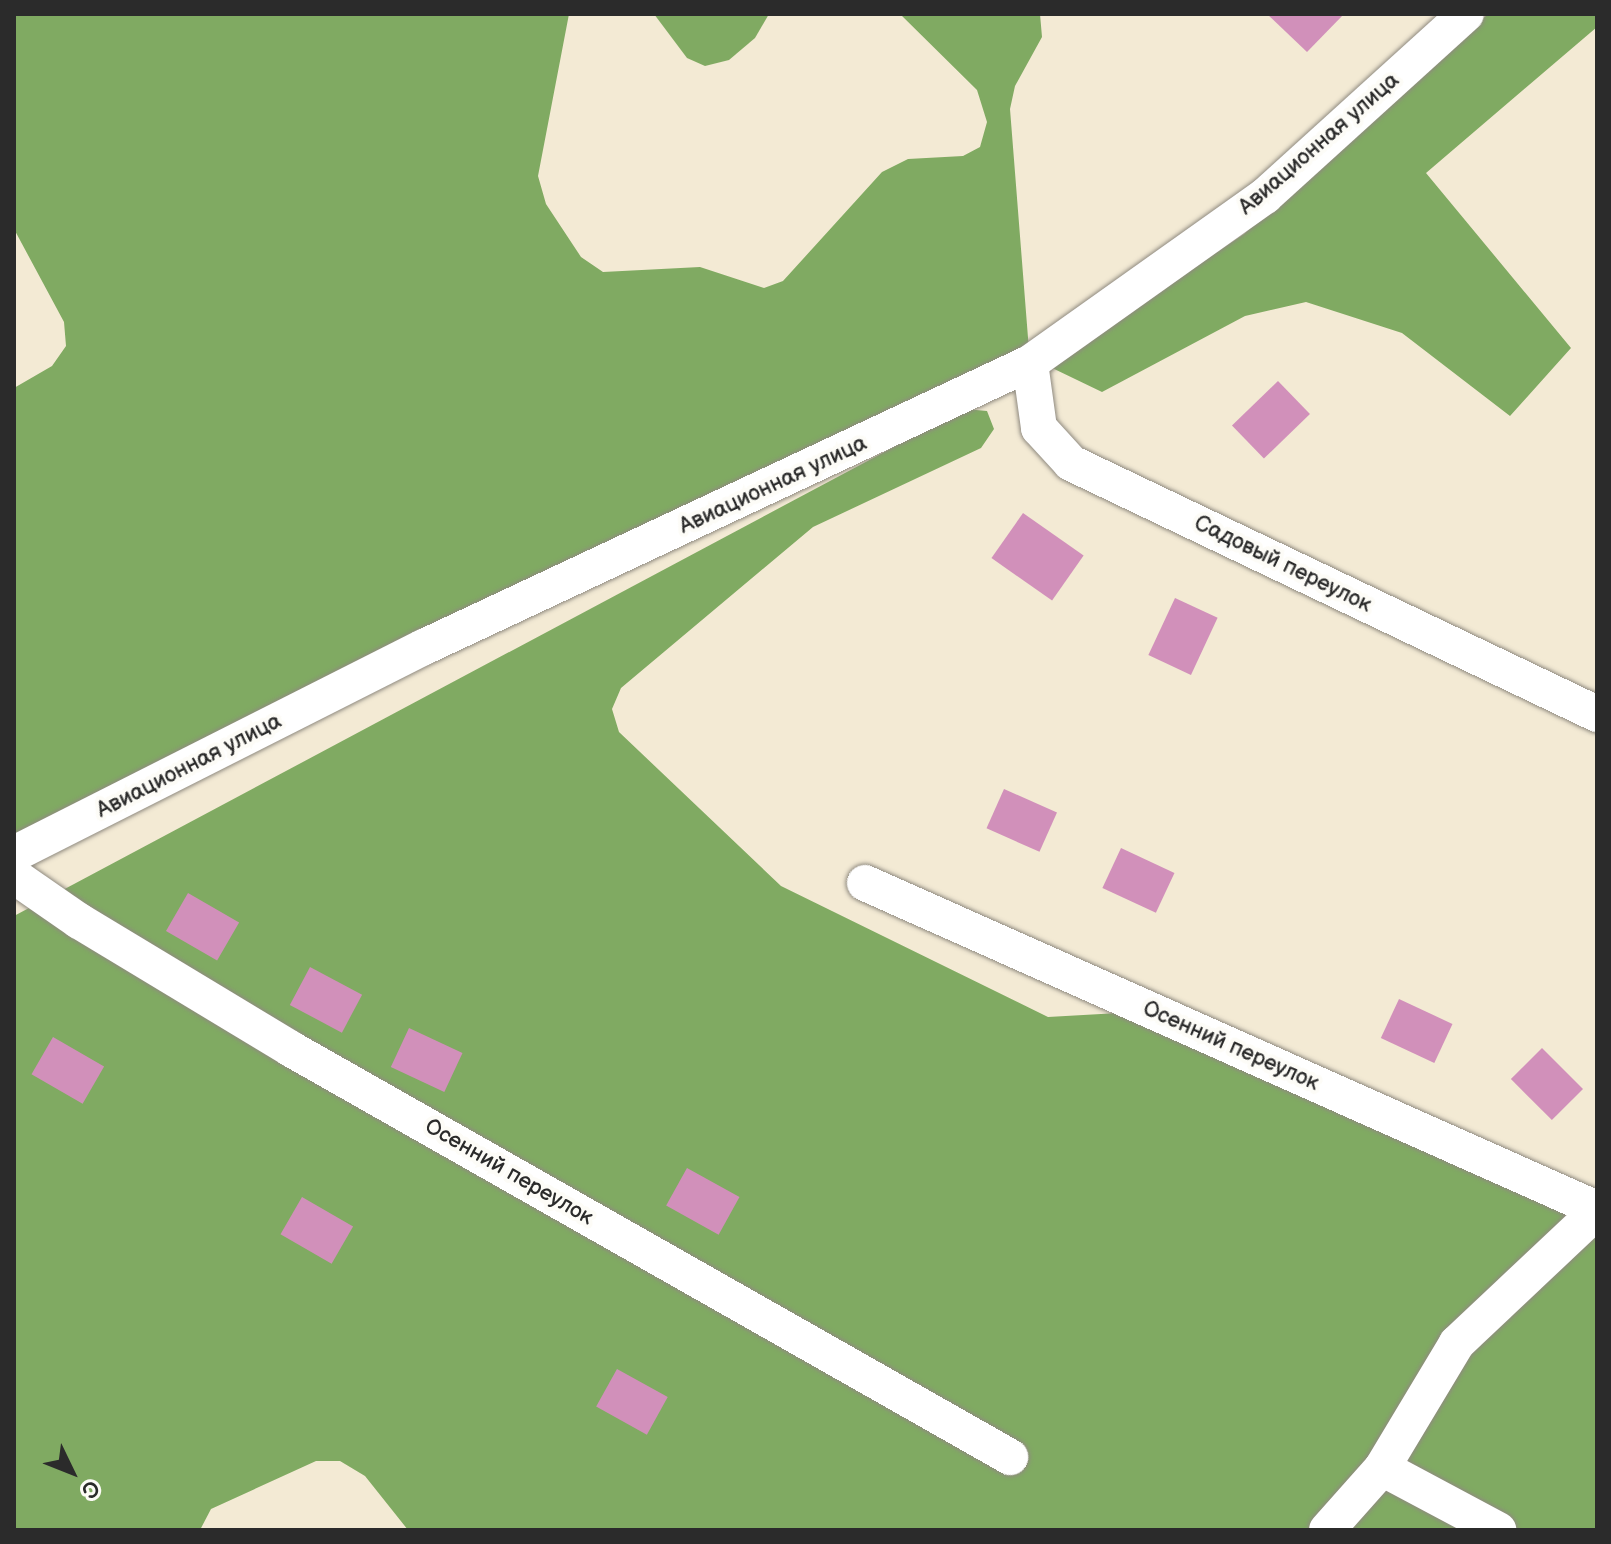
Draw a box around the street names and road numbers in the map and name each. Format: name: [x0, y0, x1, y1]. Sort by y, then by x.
street label: Авиационная улица: [1233, 67, 1405, 221]
street label: Авиационная улица: [675, 430, 871, 540]
street label: Садовый переулок: [1190, 510, 1376, 618]
street label: Авиационная улица: [92, 708, 286, 824]
street label: Осенний переулок: [1139, 995, 1323, 1097]
street label: Осенний переулок: [420, 1113, 598, 1231]

